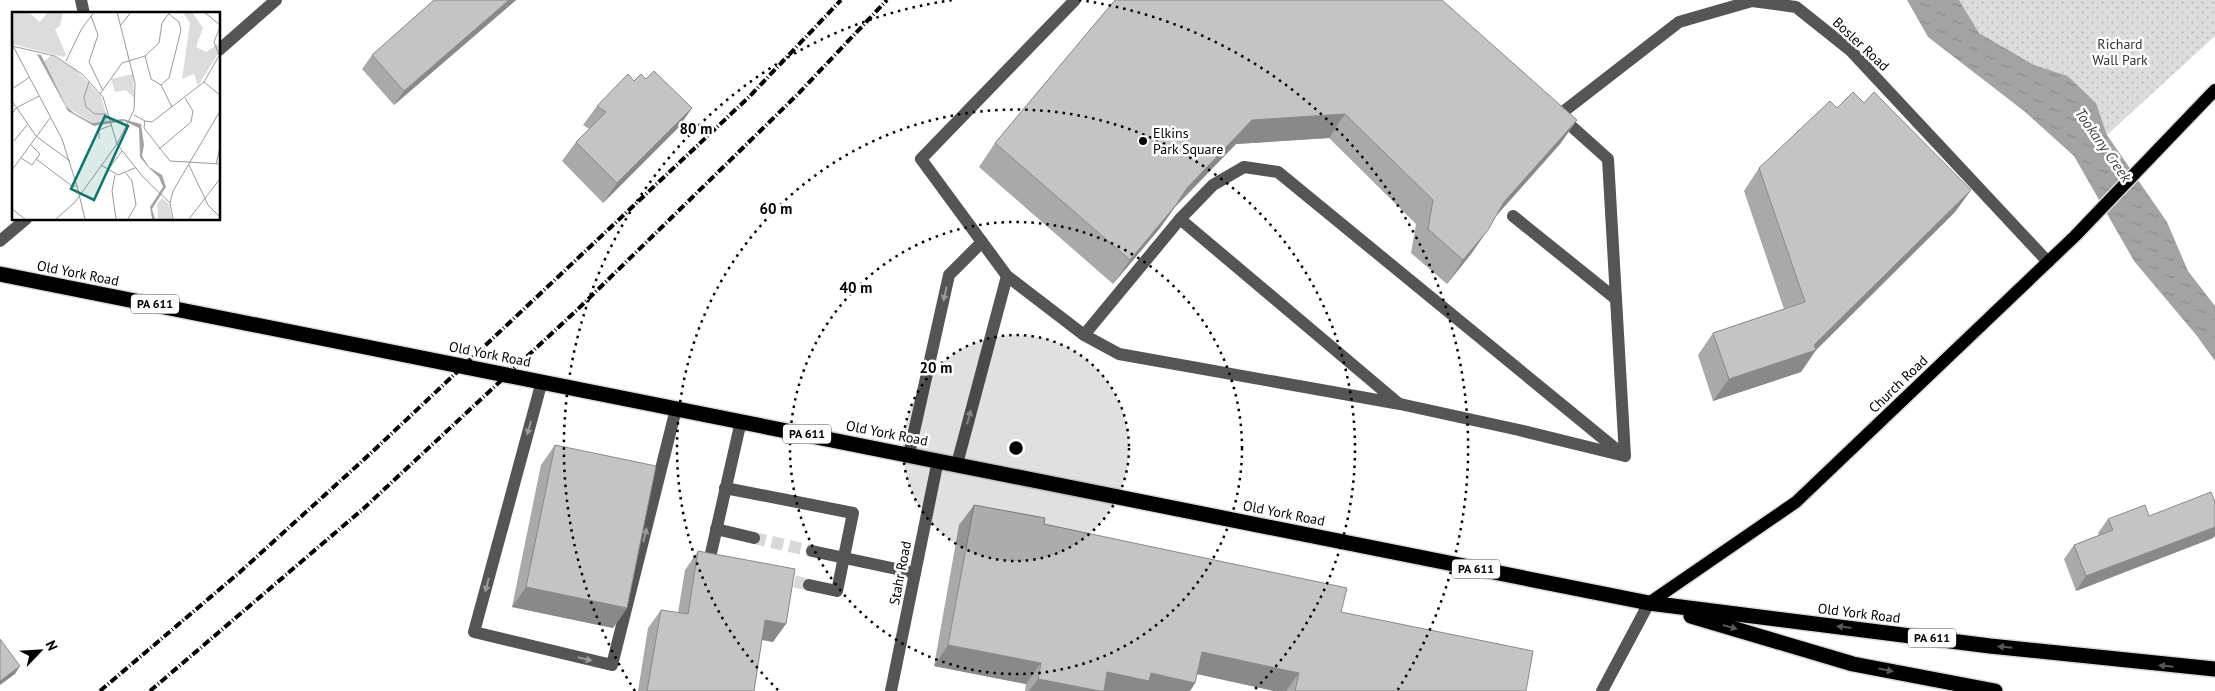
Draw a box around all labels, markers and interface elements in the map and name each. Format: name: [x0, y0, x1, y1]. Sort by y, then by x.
inset map: [12, 12, 220, 220]
street label: Bosler Road: [1829, 13, 1893, 75]
park label: Richard Wall Park: [2092, 35, 2148, 69]
water label: Tookany Creek: [2071, 104, 2137, 186]
text: 80 m: [680, 119, 712, 138]
place label: Elkins Park Square: [1153, 124, 1223, 158]
marker: Elkins Park Square: [1137, 135, 1149, 147]
text: 60 m: [760, 199, 792, 218]
street label: Old York Road: [36, 256, 120, 290]
text: 40 m: [840, 278, 872, 297]
one-way arrow: [941, 287, 949, 302]
road number: PA 611: [131, 294, 179, 314]
street label: Old York Road: [448, 337, 532, 371]
street label: Church Road: [1865, 351, 1931, 417]
text: 20 m: [920, 358, 952, 377]
one-way arrow: [966, 409, 974, 424]
street label: Old York Road: [845, 416, 929, 450]
one-way arrow: [524, 420, 532, 435]
road number: PA 611: [783, 424, 831, 444]
centre of rings: [1007, 439, 1025, 457]
street label: Old York Road: [1242, 496, 1326, 530]
one-way arrow: [642, 527, 650, 542]
street label: Stahr Road: [885, 539, 915, 607]
road number: PA 611: [1452, 560, 1500, 578]
one-way arrow: [483, 577, 491, 592]
street label: Old York Road: [1817, 599, 1901, 627]
one-way arrow: [1722, 623, 1737, 631]
one-way arrow: [1835, 623, 1851, 631]
north arrow: [15, 626, 65, 676]
road number: PA 611: [1908, 628, 1956, 648]
text: N: [42, 638, 62, 653]
one-way arrow: [1997, 643, 2013, 651]
one-way arrow: [577, 655, 592, 663]
one-way arrow: [2158, 661, 2174, 669]
one-way arrow: [1879, 666, 1894, 674]

